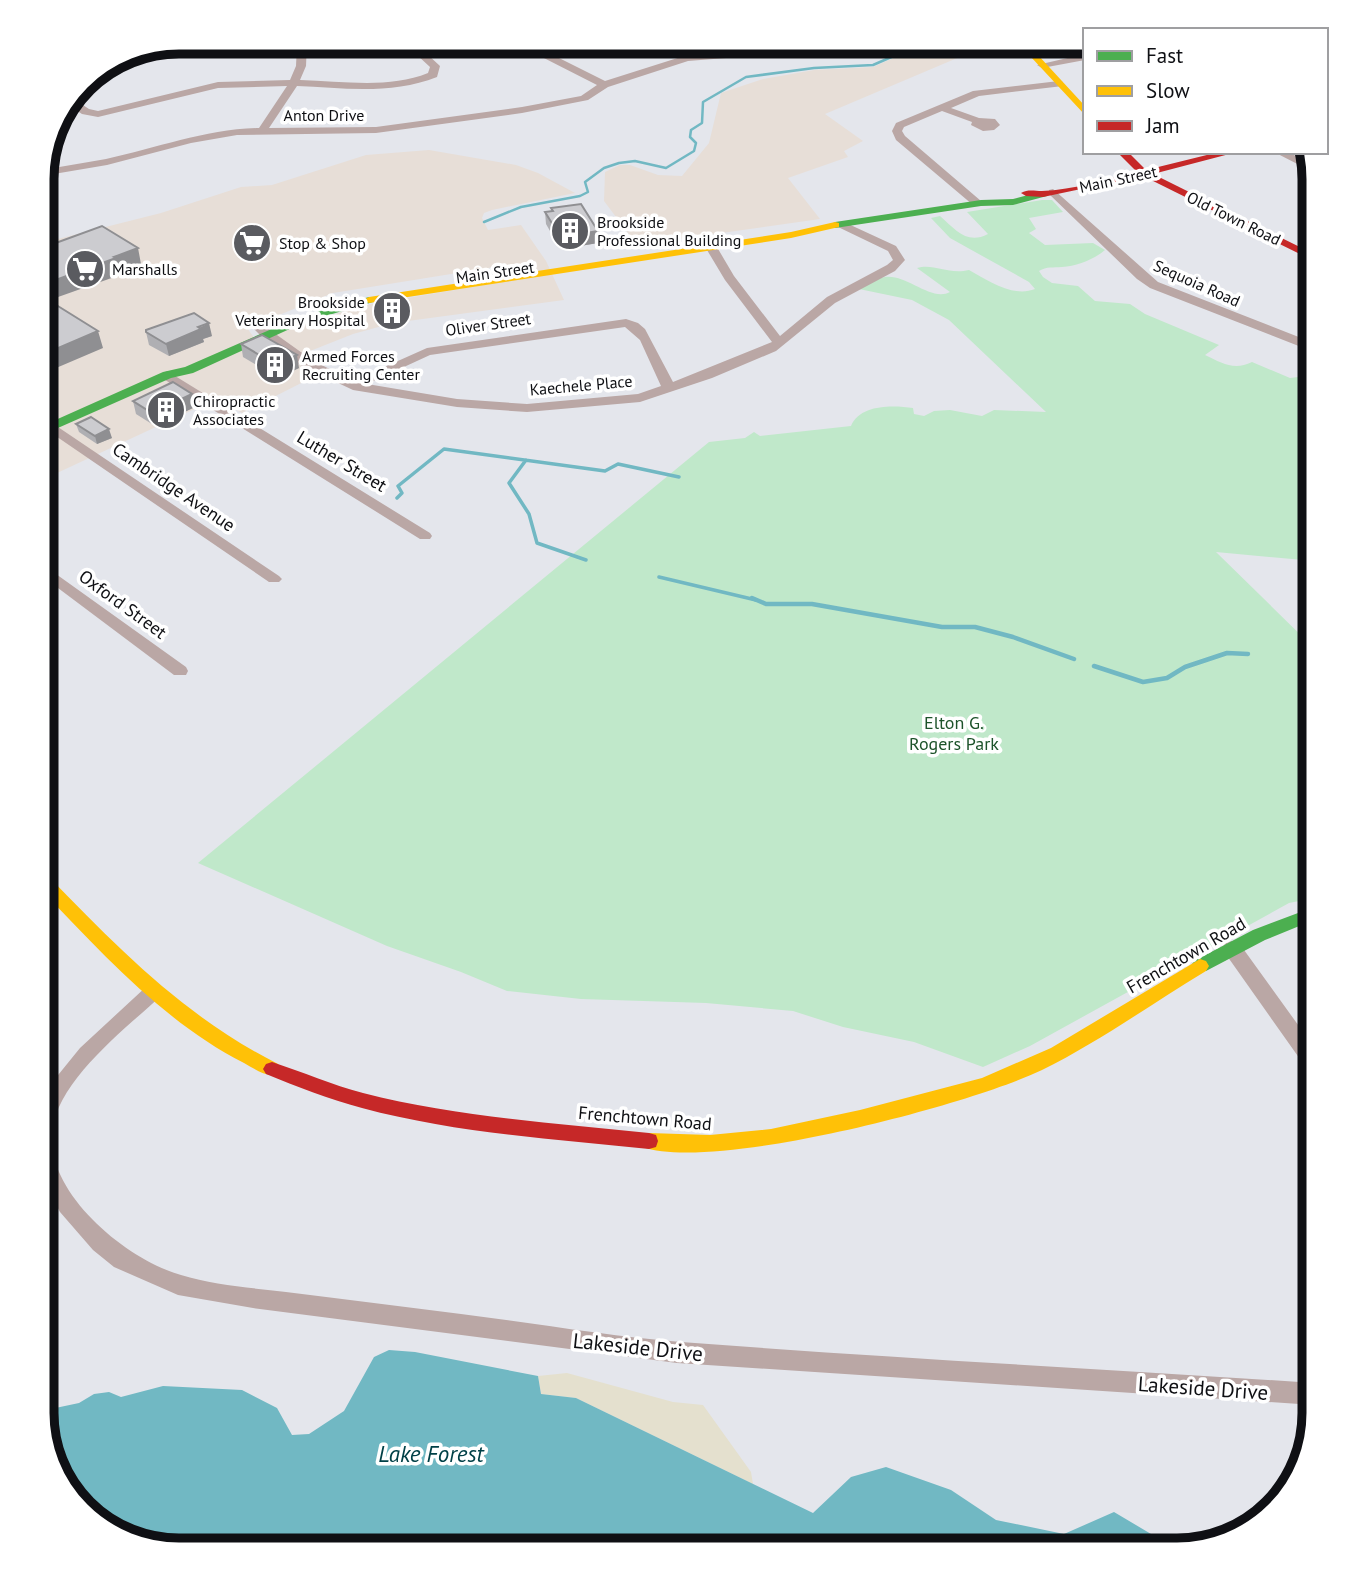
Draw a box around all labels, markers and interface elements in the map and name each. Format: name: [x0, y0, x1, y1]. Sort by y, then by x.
legend: [1083, 28, 1328, 154]
text: Fast: [1146, 42, 1183, 69]
text: Slow: [1146, 77, 1190, 104]
street label: Anton Drive: [284, 105, 364, 125]
text: Jam: [1145, 112, 1180, 139]
street label: Main Street: [1077, 161, 1159, 197]
street label: Old Town Road: [1184, 187, 1284, 249]
building icon: Brookside Professional Building: [549, 210, 591, 252]
place label: Brookside Professional Building: [597, 212, 741, 250]
supermarket icon: Stop & Shop: [231, 222, 273, 264]
place label: Stop & Shop: [279, 233, 366, 253]
supermarket icon: Marshalls: [64, 248, 106, 290]
street label: Sequoia Road: [1151, 255, 1243, 311]
street label: Main Street: [455, 257, 536, 287]
place label: Marshalls: [112, 259, 178, 279]
building icon: Brookside Veterinary Hospital: [371, 290, 413, 332]
place label: Brookside Veterinary Hospital: [234, 292, 365, 330]
street label: Oliver Street: [444, 308, 533, 340]
building icon: Armed Forces Recruiting Center: [254, 344, 296, 386]
place label: Armed Forces Recruiting Center: [302, 346, 420, 384]
street label: Kaechele Place: [529, 371, 633, 399]
building icon: Chiropractic Associates: [145, 389, 187, 431]
place label: Chiropractic Associates: [193, 391, 275, 429]
street label: Luther Street: [293, 425, 391, 497]
street label: Cambridge Avenue: [108, 437, 240, 537]
street label: Oxford Street: [75, 564, 171, 644]
park label: Elton G. Rogers Park: [909, 711, 999, 755]
street label: Frenchtown Road: [1122, 912, 1250, 998]
street label: Frenchtown Road: [577, 1101, 713, 1135]
street label: Lakeside Drive: [572, 1327, 704, 1367]
street label: Lakeside Drive: [1137, 1370, 1269, 1406]
water label: Lake Forest: [378, 1439, 486, 1468]

